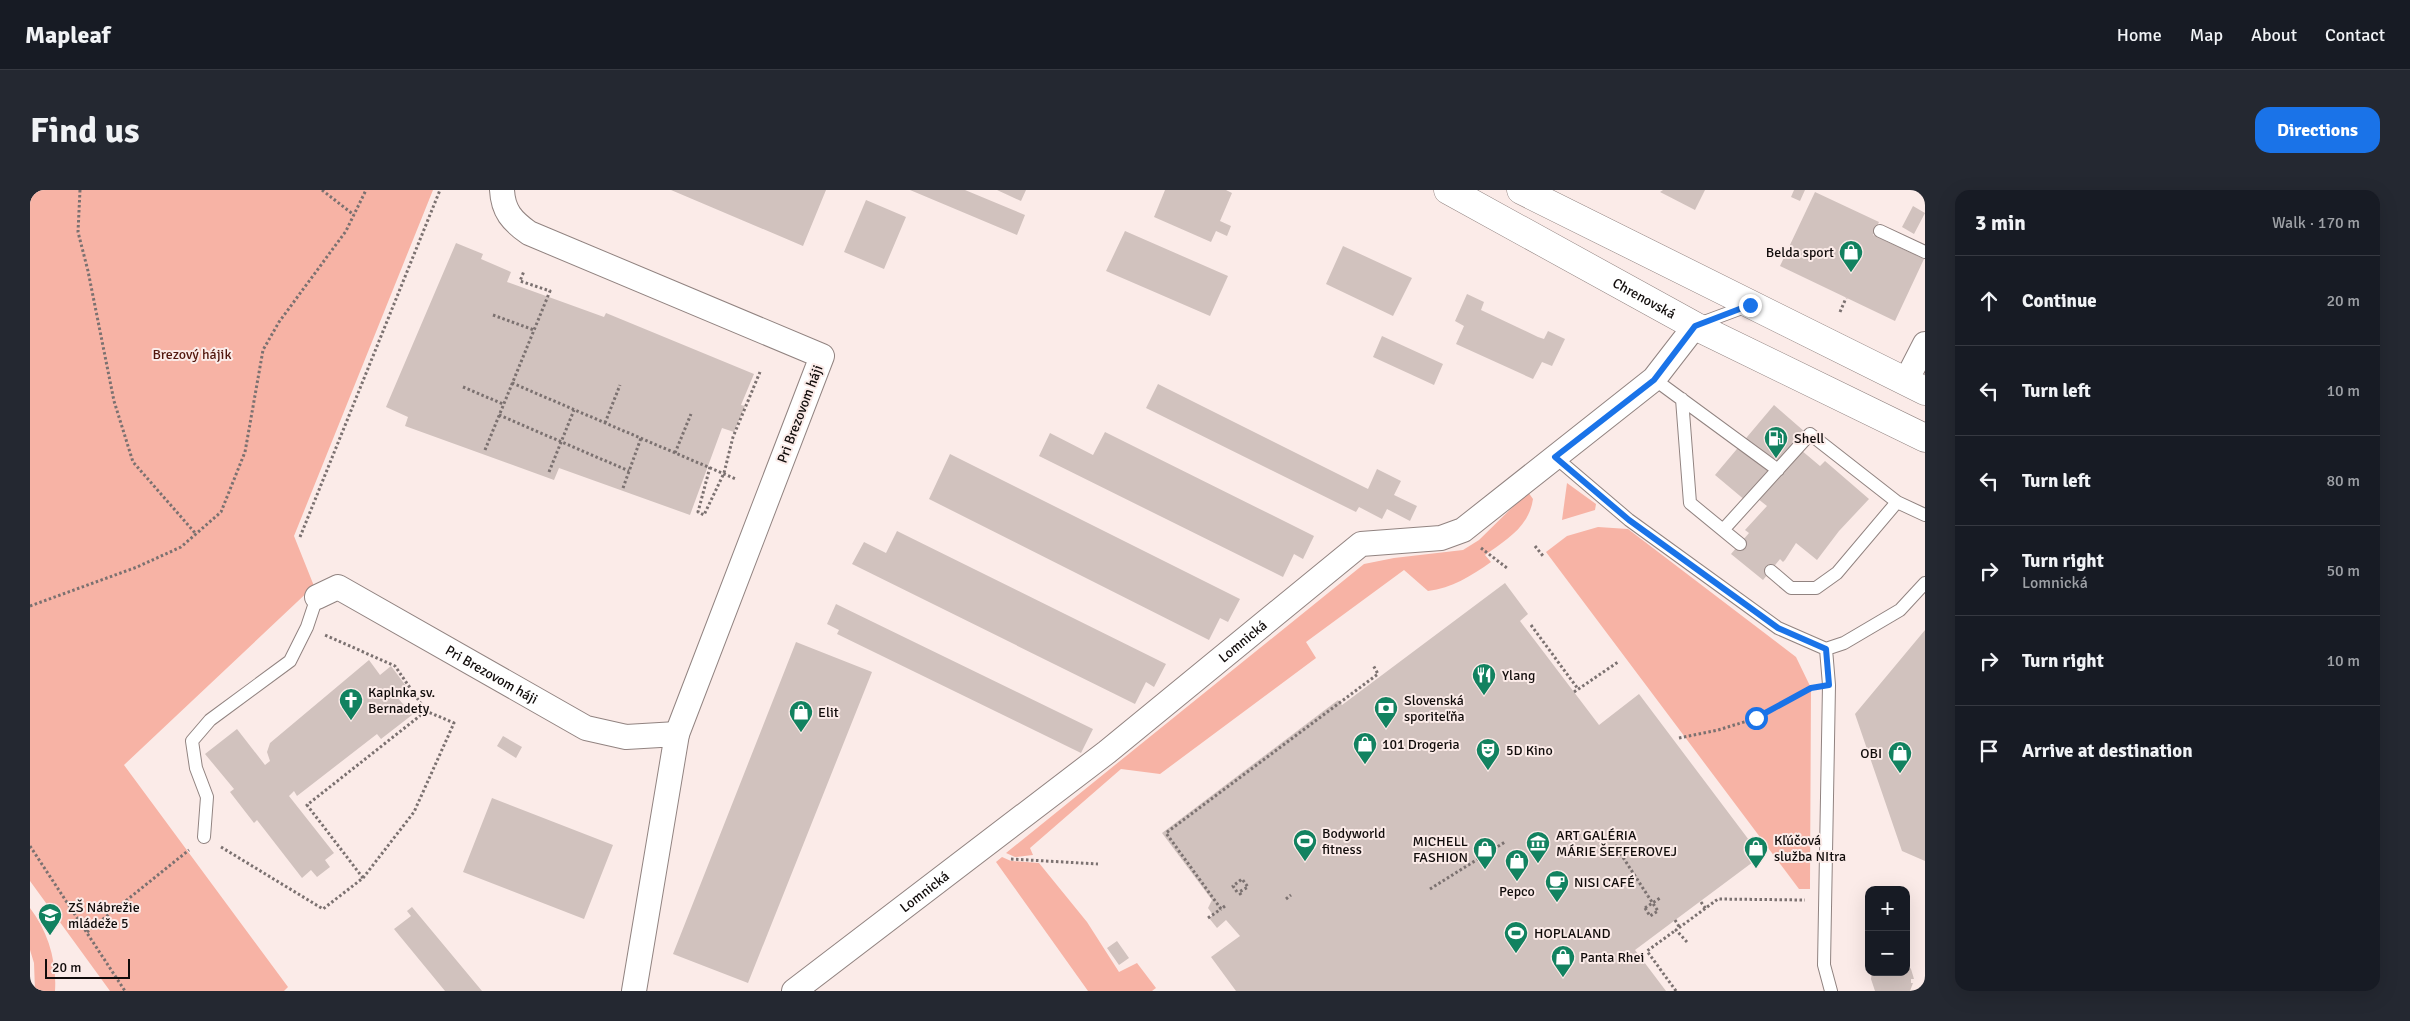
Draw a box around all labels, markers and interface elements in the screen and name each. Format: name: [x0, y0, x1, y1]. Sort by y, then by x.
text: Mapleaf: [25, 20, 110, 50]
text: Home: [2117, 24, 2162, 46]
text: Map: [2190, 24, 2223, 46]
text: About: [2251, 24, 2297, 46]
text: Contact: [2325, 24, 2385, 46]
button: Directions: [2255, 107, 2380, 153]
text: Find us: [30, 109, 140, 152]
text: 3 min: [1975, 210, 2026, 236]
text: Walk · 170 m: [2272, 213, 2360, 233]
shop icon: Belda sport: [1838, 239, 1864, 273]
place label: Belda sport: [1766, 244, 1834, 261]
street label: Chrenovská: [1610, 274, 1679, 322]
icon: ahead: [1975, 287, 2003, 315]
text: Continue: [2022, 289, 2097, 313]
text: 20 m: [2326, 291, 2360, 311]
route end: [1739, 294, 1762, 317]
park label: Brezový hájik: [153, 346, 231, 363]
street label: Pri Brezovom háji: [774, 363, 826, 465]
icon: left: [1975, 377, 2003, 405]
text: Turn left: [2022, 379, 2091, 403]
text: 10 m: [2326, 381, 2360, 401]
fuel station icon: Shell: [1763, 425, 1789, 459]
place label: Shell: [1794, 430, 1824, 447]
icon: left: [1975, 467, 2003, 495]
text: Turn left: [2022, 469, 2091, 493]
text: 80 m: [2326, 471, 2360, 491]
text: Turn right: [2022, 549, 2104, 573]
icon: right: [1975, 557, 2003, 585]
text: 50 m: [2326, 561, 2360, 581]
text: Lomnická: [2022, 573, 2088, 593]
street label: Lomnická: [1215, 616, 1270, 666]
street label: Pri Brezovom háji: [442, 641, 541, 707]
icon: right: [1975, 647, 2003, 675]
text: Turn right: [2022, 649, 2104, 673]
text: 10 m: [2326, 651, 2360, 671]
restaurant icon: Ylang: [1471, 662, 1497, 696]
place label: Ylang: [1502, 667, 1535, 684]
place label: Kaplnka sv. Bernadety: [368, 684, 435, 717]
church icon: Kaplnka sv. Bernadety: [338, 687, 364, 721]
place label: Slovenská sporiteľňa: [1404, 692, 1465, 725]
bank icon: Slovenská sporiteľňa: [1373, 695, 1399, 729]
shop icon: Elit: [788, 699, 814, 733]
place label: Elit: [818, 704, 839, 721]
route start: [1745, 707, 1768, 730]
shop icon: 101 Drogeria: [1352, 731, 1378, 765]
place label: 101 Drogeria: [1382, 736, 1460, 753]
theatre icon: 5D Kino: [1475, 737, 1501, 771]
icon: arrive: [1975, 737, 2003, 765]
text: Arrive at destination: [2022, 739, 2193, 763]
shop icon: OBI: [1887, 740, 1913, 774]
place label: 5D Kino: [1506, 742, 1553, 759]
place label: OBI: [1860, 745, 1882, 762]
place label: Bodyworld fitness: [1322, 825, 1386, 858]
place label: ART GALÉRIA MÁRIE ŠEFFEROVEJ: [1556, 827, 1677, 860]
sports icon: Bodyworld fitness: [1292, 828, 1318, 862]
museum icon: ART GALÉRIA MÁRIE ŠEFFEROVEJ: [1525, 830, 1551, 864]
place label: Kľúčová služba NItra: [1774, 832, 1846, 865]
place label: MICHELL FASHION: [1412, 833, 1468, 866]
shop icon: Kľúčová služba NItra: [1743, 835, 1769, 869]
shop icon: MICHELL FASHION: [1472, 836, 1498, 870]
shop icon: Pepco: [1504, 848, 1530, 882]
street label: Lomnická: [896, 867, 952, 916]
cafe icon: NISI CAFÉ: [1544, 869, 1570, 903]
place label: NISI CAFÉ: [1574, 874, 1635, 891]
place label: Pepco: [1499, 883, 1535, 900]
map controls: [1865, 886, 1910, 976]
button: +: [1865, 886, 1910, 931]
place label: ZŠ Nábrežie mládeže 5: [68, 899, 140, 932]
school or university icon: ZŠ Nábrežie mládeže 5: [37, 902, 63, 936]
sports icon: HOPLALAND: [1503, 920, 1529, 954]
place label: HOPLALAND: [1534, 925, 1611, 942]
button: −: [1865, 931, 1910, 976]
shop icon: Panta Rhei: [1550, 944, 1576, 978]
place label: Panta Rhei: [1580, 949, 1644, 966]
scale bar: [45, 956, 130, 979]
text: 20 m: [52, 959, 81, 976]

